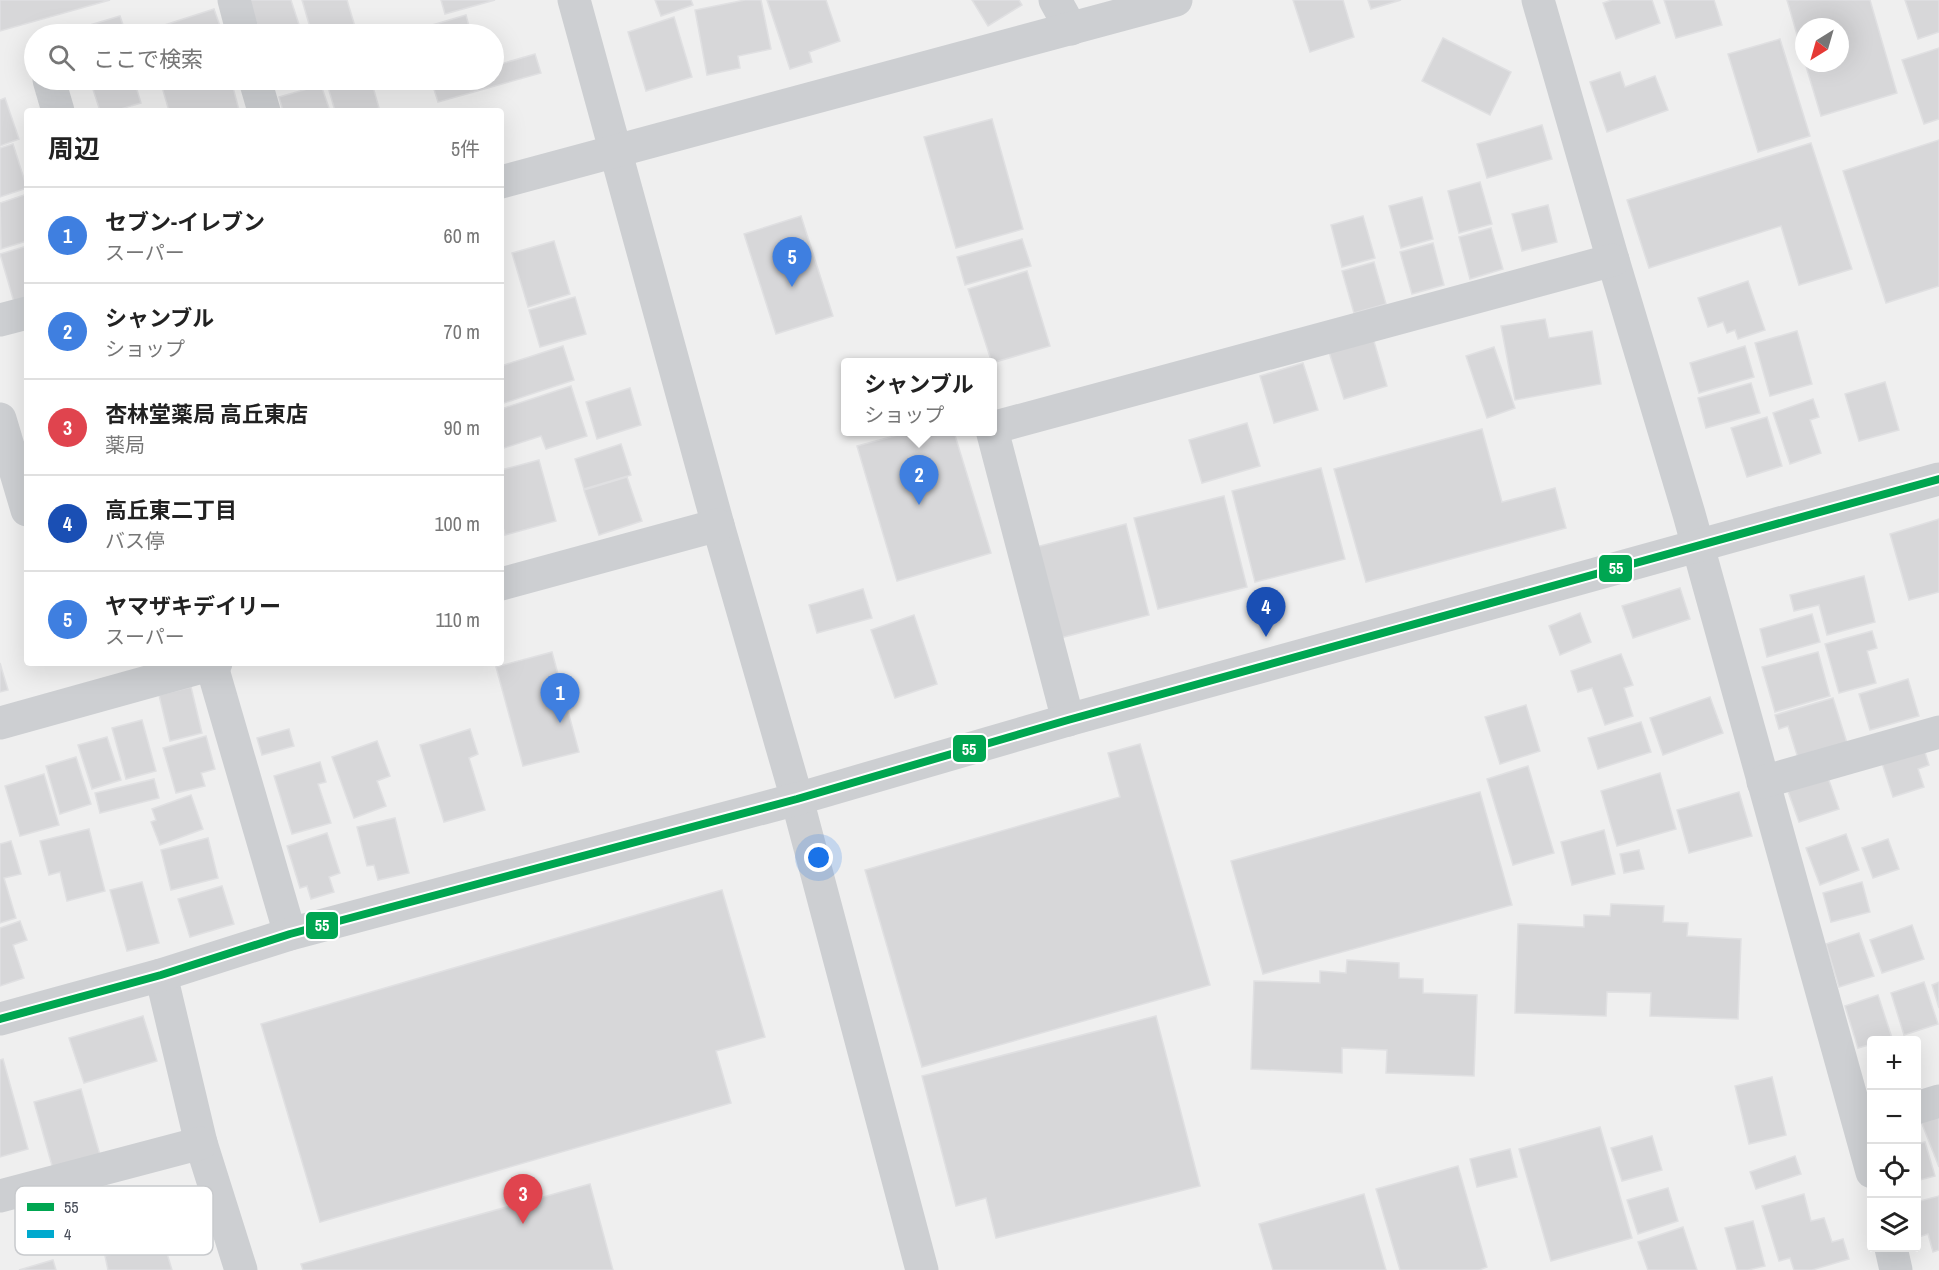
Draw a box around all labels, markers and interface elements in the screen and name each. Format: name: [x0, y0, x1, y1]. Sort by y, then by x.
north arrow: [1795, 18, 1849, 72]
search box: [24, 24, 504, 90]
icon: search: [45, 41, 78, 74]
text: ここで検索: [93, 44, 203, 74]
text: 周辺: [48, 131, 100, 166]
text: 5件: [451, 135, 480, 162]
text: セブン-イレブン: [105, 207, 265, 237]
text: 1: [63, 222, 72, 249]
text: 60 m: [444, 222, 480, 249]
pin: 5: [772, 238, 812, 287]
text: スーパー: [105, 239, 185, 266]
text: シャンブル: [105, 303, 214, 333]
text: 2: [63, 318, 72, 345]
text: 70 m: [444, 318, 480, 345]
text: ショップ: [105, 335, 185, 362]
popup: [841, 358, 997, 436]
text: シャンブル: [864, 369, 974, 399]
text: 杏林堂薬局 高丘東店: [105, 399, 308, 429]
text: ショップ: [864, 401, 944, 428]
text: 3: [63, 414, 72, 441]
text: 90 m: [444, 414, 480, 441]
text: 薬局: [105, 431, 145, 458]
pin: 2: [900, 456, 938, 505]
text: 高丘東二丁目: [105, 495, 237, 525]
text: 4: [63, 510, 72, 537]
text: 100 m: [434, 510, 480, 537]
text: バス停: [105, 527, 165, 554]
line badge: 55: [1598, 554, 1633, 583]
text: 55: [1609, 557, 1623, 579]
pin: 4: [1246, 588, 1286, 637]
text: ヤマザキデイリー: [105, 591, 281, 621]
text: 5: [63, 606, 72, 633]
text: 110 m: [436, 606, 480, 633]
text: スーパー: [105, 623, 185, 650]
pin: 1: [540, 674, 580, 723]
line badge: 55: [952, 734, 987, 763]
text: 55: [962, 738, 976, 760]
your location: [804, 843, 833, 872]
line badge: 55: [305, 911, 339, 940]
text: 55: [315, 914, 329, 936]
map controls: [1867, 1036, 1921, 1252]
button: +: [1867, 1036, 1921, 1090]
button: −: [1867, 1090, 1921, 1144]
button: locate: [1867, 1144, 1921, 1198]
pin: 3: [504, 1174, 542, 1224]
legend: [15, 1186, 213, 1255]
text: 55: [64, 1196, 79, 1218]
button: layers: [1867, 1198, 1921, 1252]
text: 4: [64, 1223, 71, 1245]

